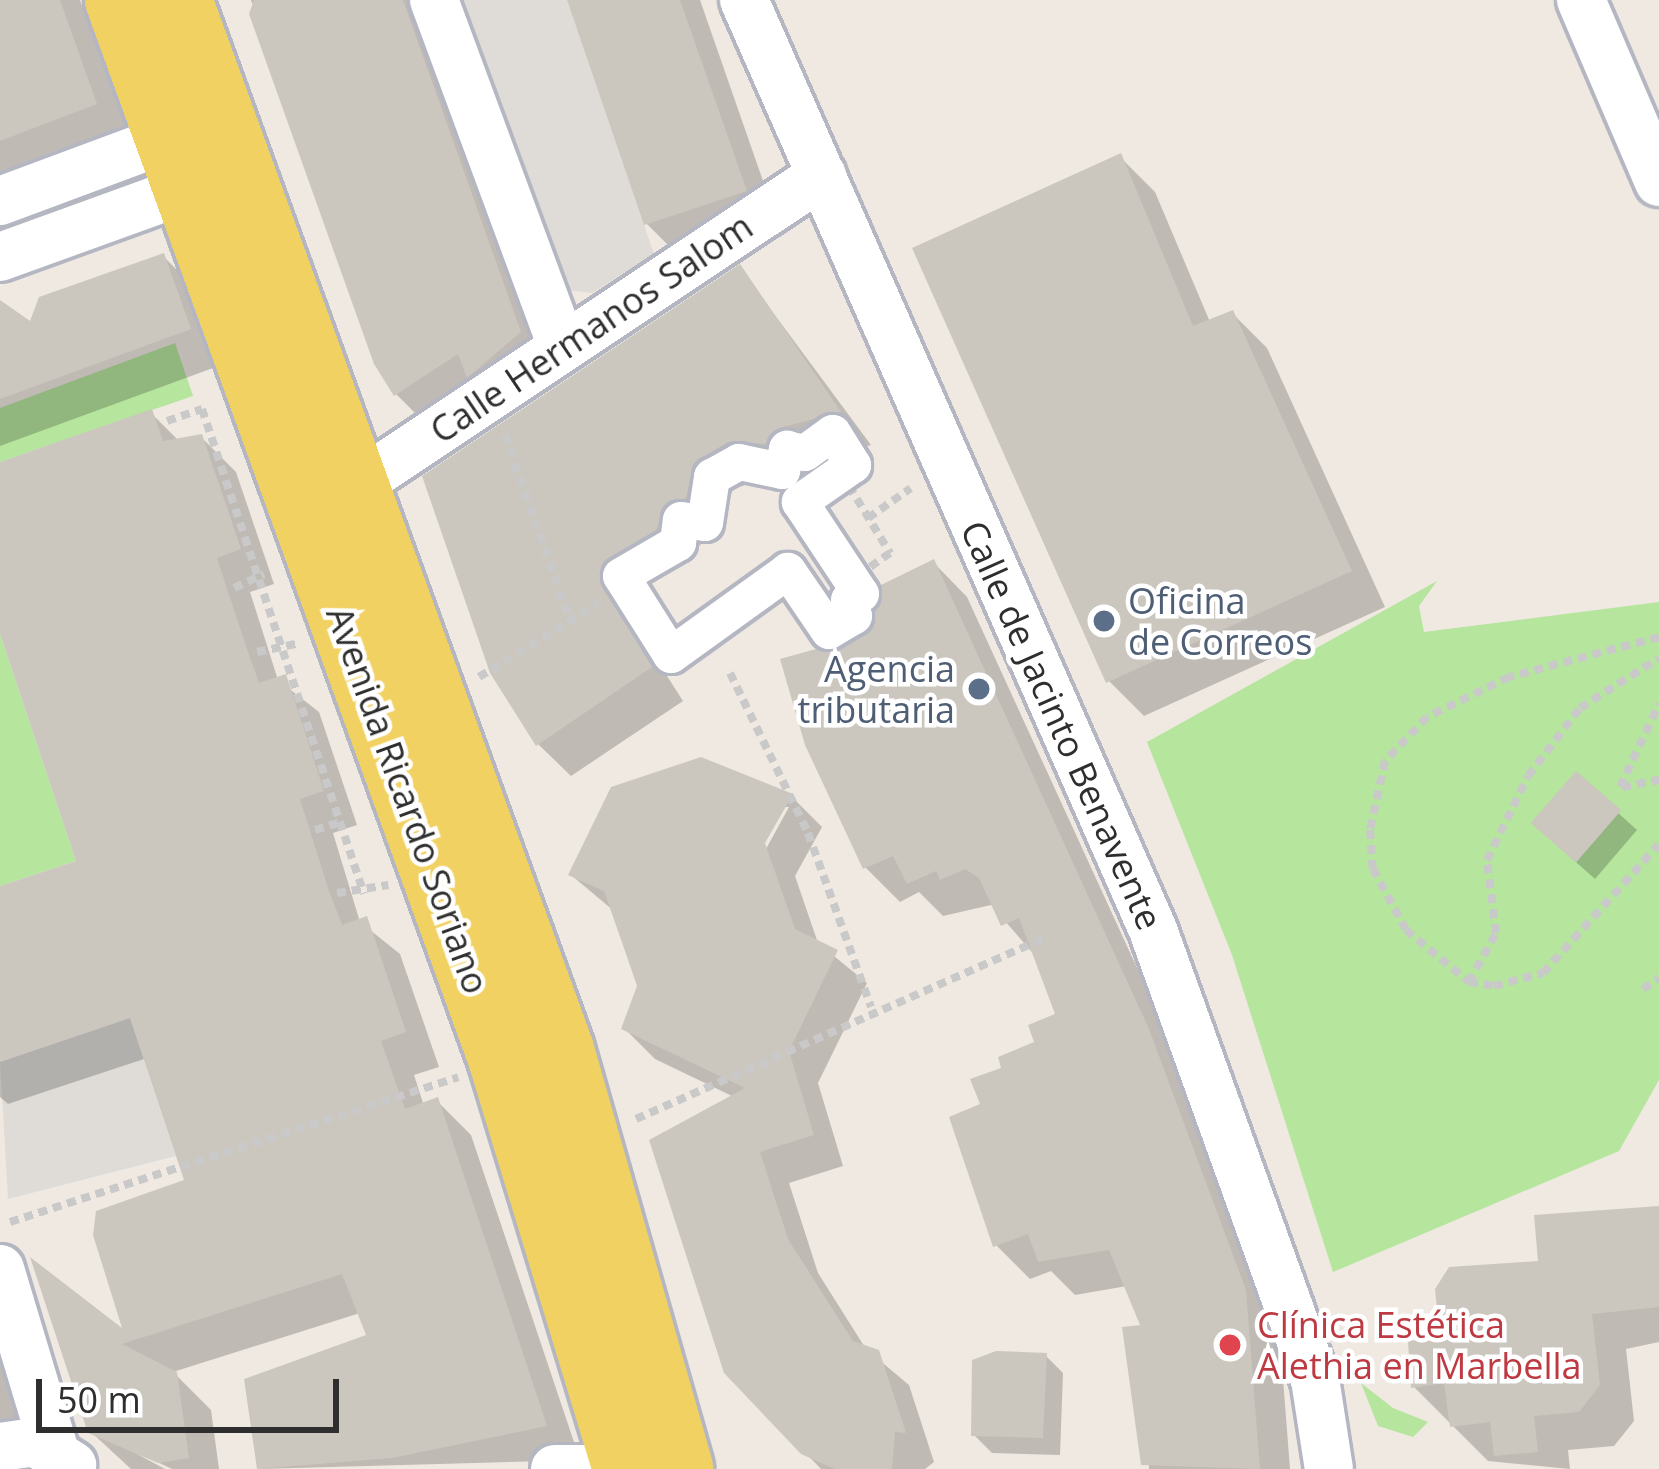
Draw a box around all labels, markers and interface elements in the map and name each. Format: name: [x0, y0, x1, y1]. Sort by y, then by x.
street label: Calle Hermanos Salom: [422, 204, 760, 452]
street label: Calle de Jacinto Benavente: [952, 514, 1172, 936]
place label: Oficina de Correos: [1128, 578, 1312, 663]
street label: Avenida Ricardo Soriano: [318, 601, 498, 999]
marker: Oficina de Correos: [1091, 608, 1117, 634]
place label: Agencia tributaria: [798, 646, 955, 731]
marker: Agencia tributaria: [966, 676, 992, 702]
place label: Clínica Estética Alethia en Marbella: [1257, 1302, 1582, 1387]
marker: Clínica Estética Alethia en Marbella: [1214, 1329, 1246, 1361]
scale bar: [42, 1355, 345, 1429]
text: 50 m: [57, 1375, 141, 1424]

